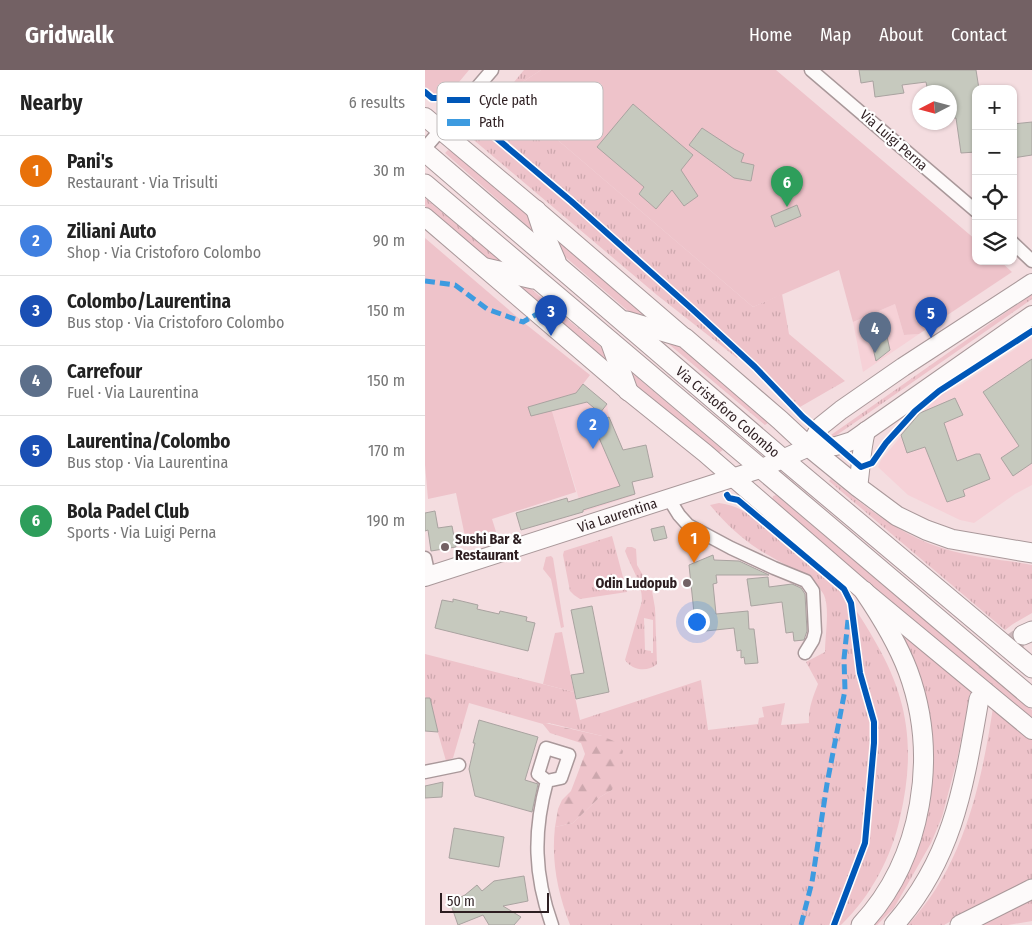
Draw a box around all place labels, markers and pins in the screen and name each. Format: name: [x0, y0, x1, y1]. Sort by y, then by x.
pin: 6: [771, 166, 803, 207]
pin: 3: [535, 295, 567, 336]
pin: 5: [915, 297, 947, 338]
pin: 4: [859, 312, 891, 353]
pin: 2: [577, 408, 609, 449]
pin: 1: [678, 522, 710, 563]
place label: Sushi Bar & Restaurant: [455, 531, 522, 564]
marker: Sushi Bar & Restaurant: [439, 541, 451, 553]
place label: Odin Ludopub: [596, 575, 677, 592]
marker: Odin Ludopub: [681, 577, 693, 589]

